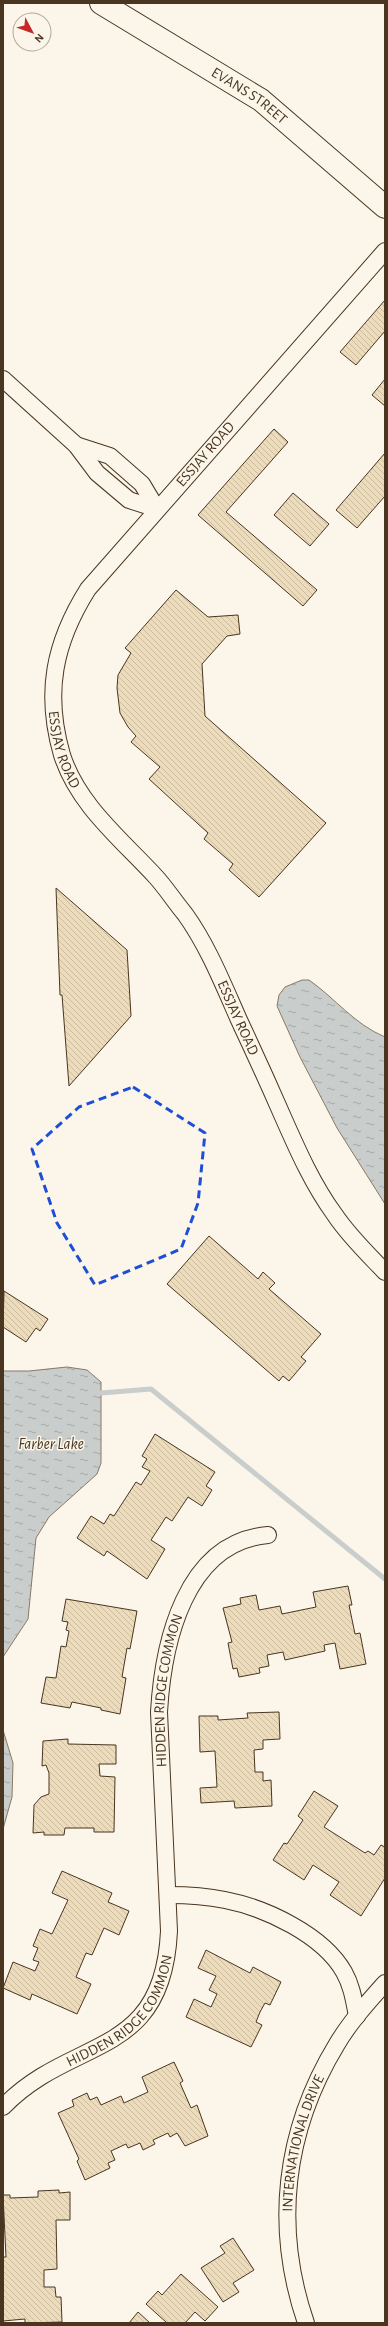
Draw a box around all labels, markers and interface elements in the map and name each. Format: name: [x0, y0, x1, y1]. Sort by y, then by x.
north arrow: [12, 12, 52, 52]
text: N: [33, 32, 46, 45]
street label: EVANS STREET: [209, 65, 290, 127]
street label: ESSJAY ROAD: [173, 419, 238, 490]
street label: ESSJAY ROAD: [46, 710, 83, 791]
street label: ESSJAY ROAD: [215, 978, 261, 1058]
water label: Farber Lake: [18, 1436, 84, 1452]
street label: HIDDEN RIDGE COMMON: [152, 1612, 185, 1768]
street label: HIDDEN RIDGE COMMON: [64, 1954, 175, 2069]
street label: INTERNATIONAL DRIVE: [280, 2073, 327, 2212]

